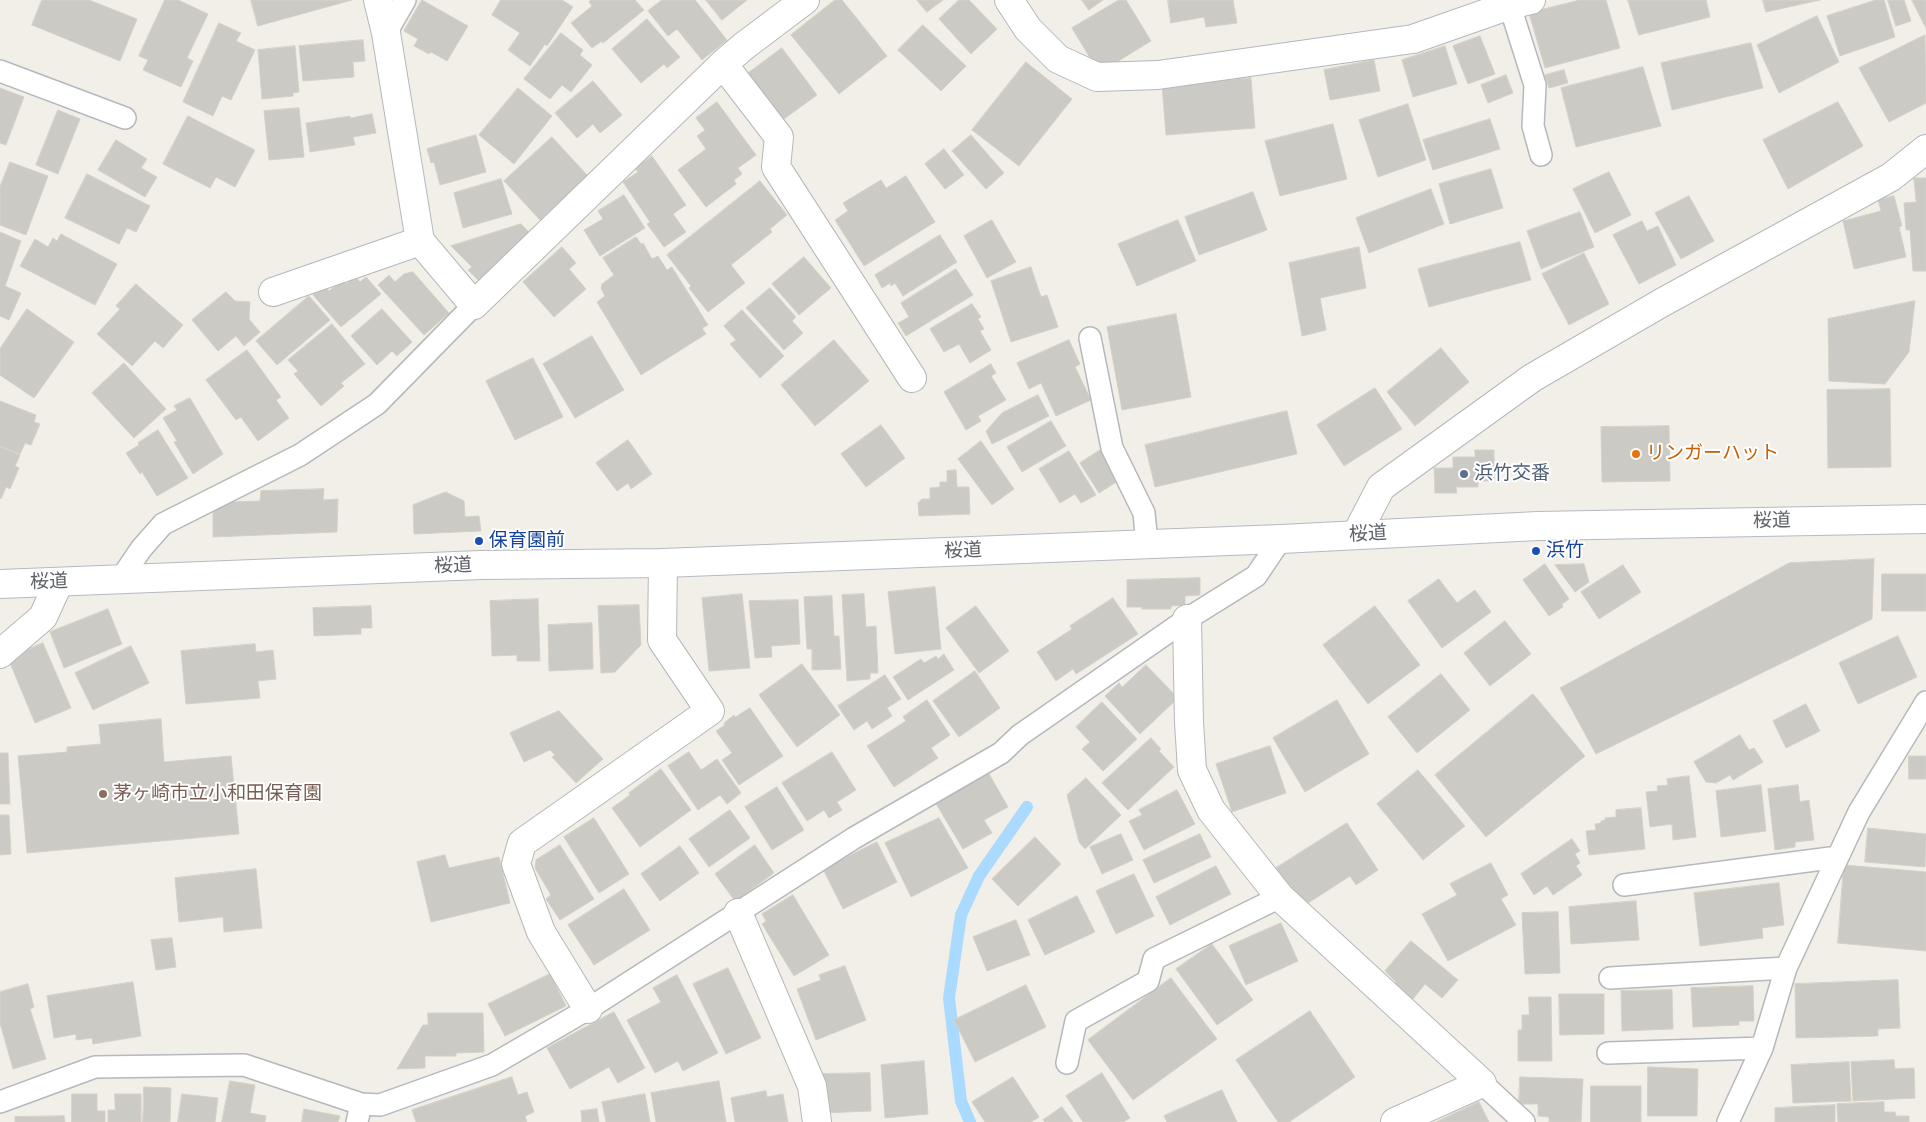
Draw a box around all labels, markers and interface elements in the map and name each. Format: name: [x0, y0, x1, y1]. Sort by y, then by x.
place label: リンガーハット: [1646, 443, 1779, 465]
marker: リンガーハット: [1630, 448, 1642, 460]
place label: 浜竹交番: [1474, 463, 1550, 485]
marker: 浜竹交番: [1458, 468, 1470, 480]
street label: 桜道: [1753, 509, 1791, 533]
street label: 桜道: [1348, 522, 1388, 546]
place label: 保育園前: [489, 530, 565, 552]
marker: 保育園前: [473, 535, 485, 547]
street label: 桜道: [944, 539, 982, 563]
place label: 浜竹: [1546, 540, 1584, 562]
marker: 浜竹: [1530, 545, 1542, 557]
street label: 桜道: [434, 554, 472, 578]
street label: 桜道: [30, 570, 68, 594]
place label: 茅ヶ崎市立小和田保育園: [113, 783, 322, 805]
marker: 茅ヶ崎市立小和田保育園: [97, 788, 109, 800]

